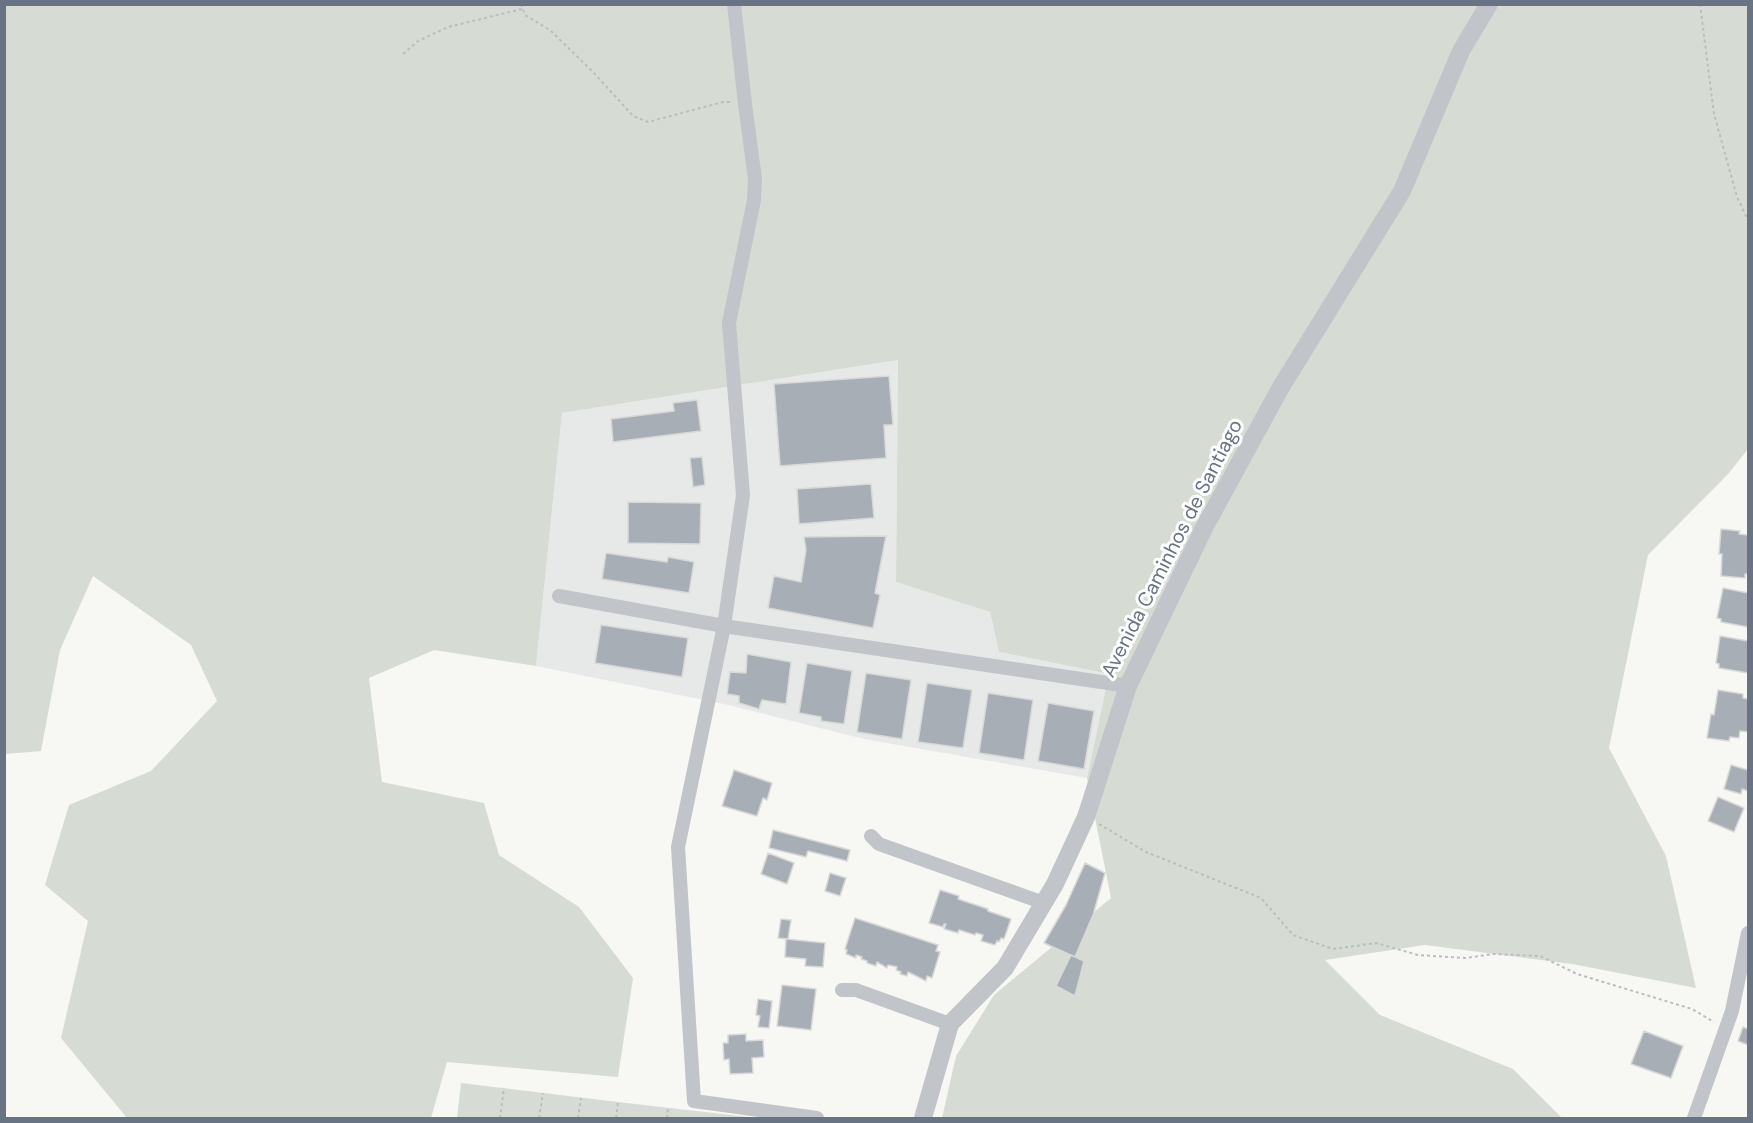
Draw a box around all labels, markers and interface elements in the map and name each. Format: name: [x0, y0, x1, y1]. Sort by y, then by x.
street label: Avenida Caminhos de Santiago: [1097, 416, 1249, 682]

